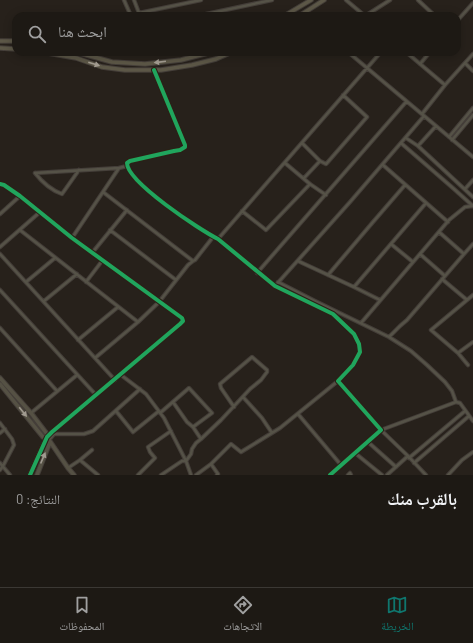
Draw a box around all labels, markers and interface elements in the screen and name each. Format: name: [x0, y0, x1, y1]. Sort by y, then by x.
search box: [12, 12, 461, 56]
text: ابحث هنا: [58, 22, 107, 40]
icon: search: [26, 23, 48, 45]
one-way arrow: [154, 59, 166, 65]
one-way arrow: [88, 61, 100, 67]
one-way arrow: [19, 406, 27, 417]
one-way arrow: [41, 452, 47, 464]
text: بالقرب منك: [387, 488, 457, 508]
text: النتائج: 0: [16, 491, 60, 507]
tab: المحفوظات: [59, 594, 104, 637]
tab: الاتجاهات: [223, 594, 262, 637]
tab: الخريطة: [381, 594, 414, 637]

